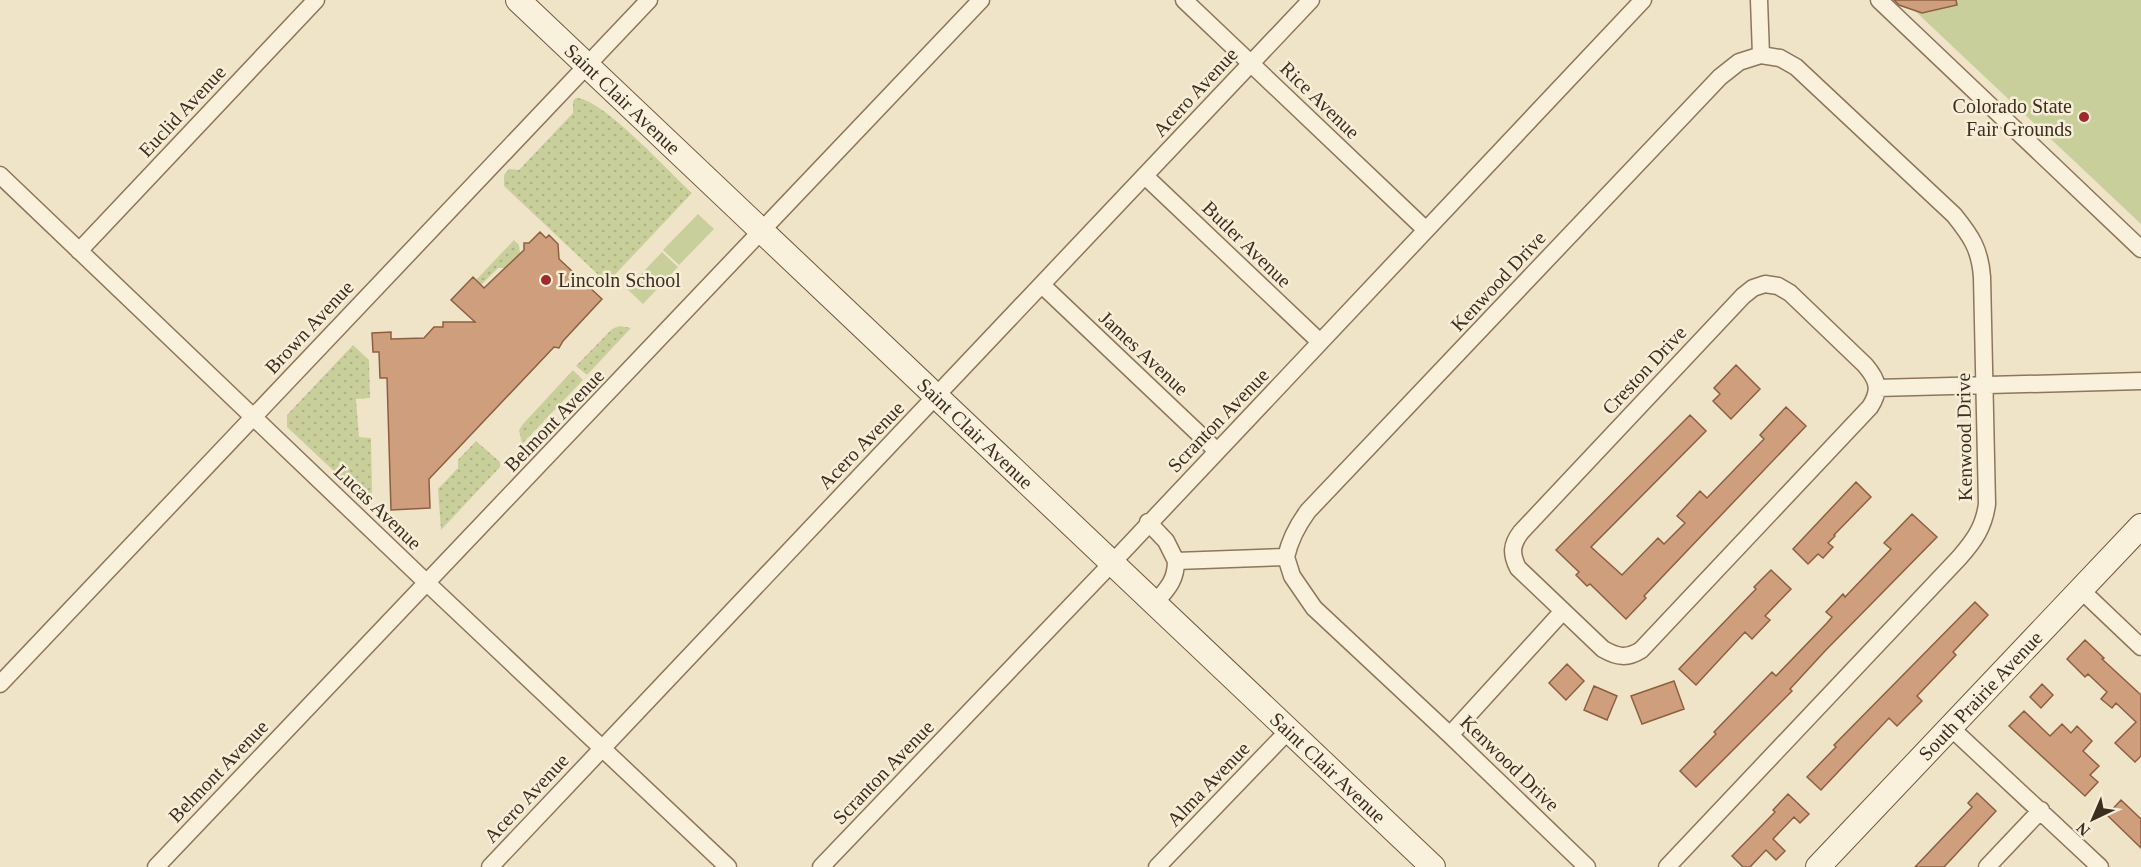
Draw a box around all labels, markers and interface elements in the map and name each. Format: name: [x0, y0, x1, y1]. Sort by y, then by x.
street label: Saint Clair Avenue: [560, 39, 685, 159]
street label: Acero Avenue: [1148, 43, 1242, 141]
street label: Rice Avenue: [1276, 57, 1364, 143]
street label: Euclid Avenue: [134, 61, 230, 161]
place label: Colorado State Fair Grounds: [1953, 95, 2072, 140]
marker: Colorado State Fair Grounds: [2077, 110, 2091, 124]
street label: Butler Avenue: [1198, 196, 1296, 292]
street label: Kenwood Drive: [1446, 226, 1550, 335]
place label: Lincoln School: [558, 269, 681, 291]
marker: Lincoln School: [539, 273, 553, 287]
street label: Brown Avenue: [260, 276, 358, 378]
street label: James Avenue: [1095, 306, 1193, 400]
street label: Creston Drive: [1598, 321, 1691, 419]
street label: Scranton Avenue: [1163, 363, 1273, 476]
street label: Belmont Avenue: [500, 364, 608, 476]
street label: Saint Clair Avenue: [913, 373, 1038, 493]
street label: Kenwood Drive: [1952, 373, 1976, 501]
street label: Acero Avenue: [814, 396, 908, 493]
street label: Lucas Avenue: [330, 460, 426, 554]
street label: South Prairie Avenue: [1914, 626, 2047, 765]
street label: Saint Clair Avenue: [1266, 708, 1390, 828]
street label: Kenwood Drive: [1456, 711, 1564, 816]
street label: Belmont Avenue: [164, 715, 272, 827]
street label: Scranton Avenue: [828, 715, 938, 828]
street label: Alma Avenue: [1162, 737, 1254, 831]
street label: Acero Avenue: [479, 749, 573, 847]
north arrow: [2063, 789, 2123, 849]
text: N: [2073, 819, 2093, 840]

